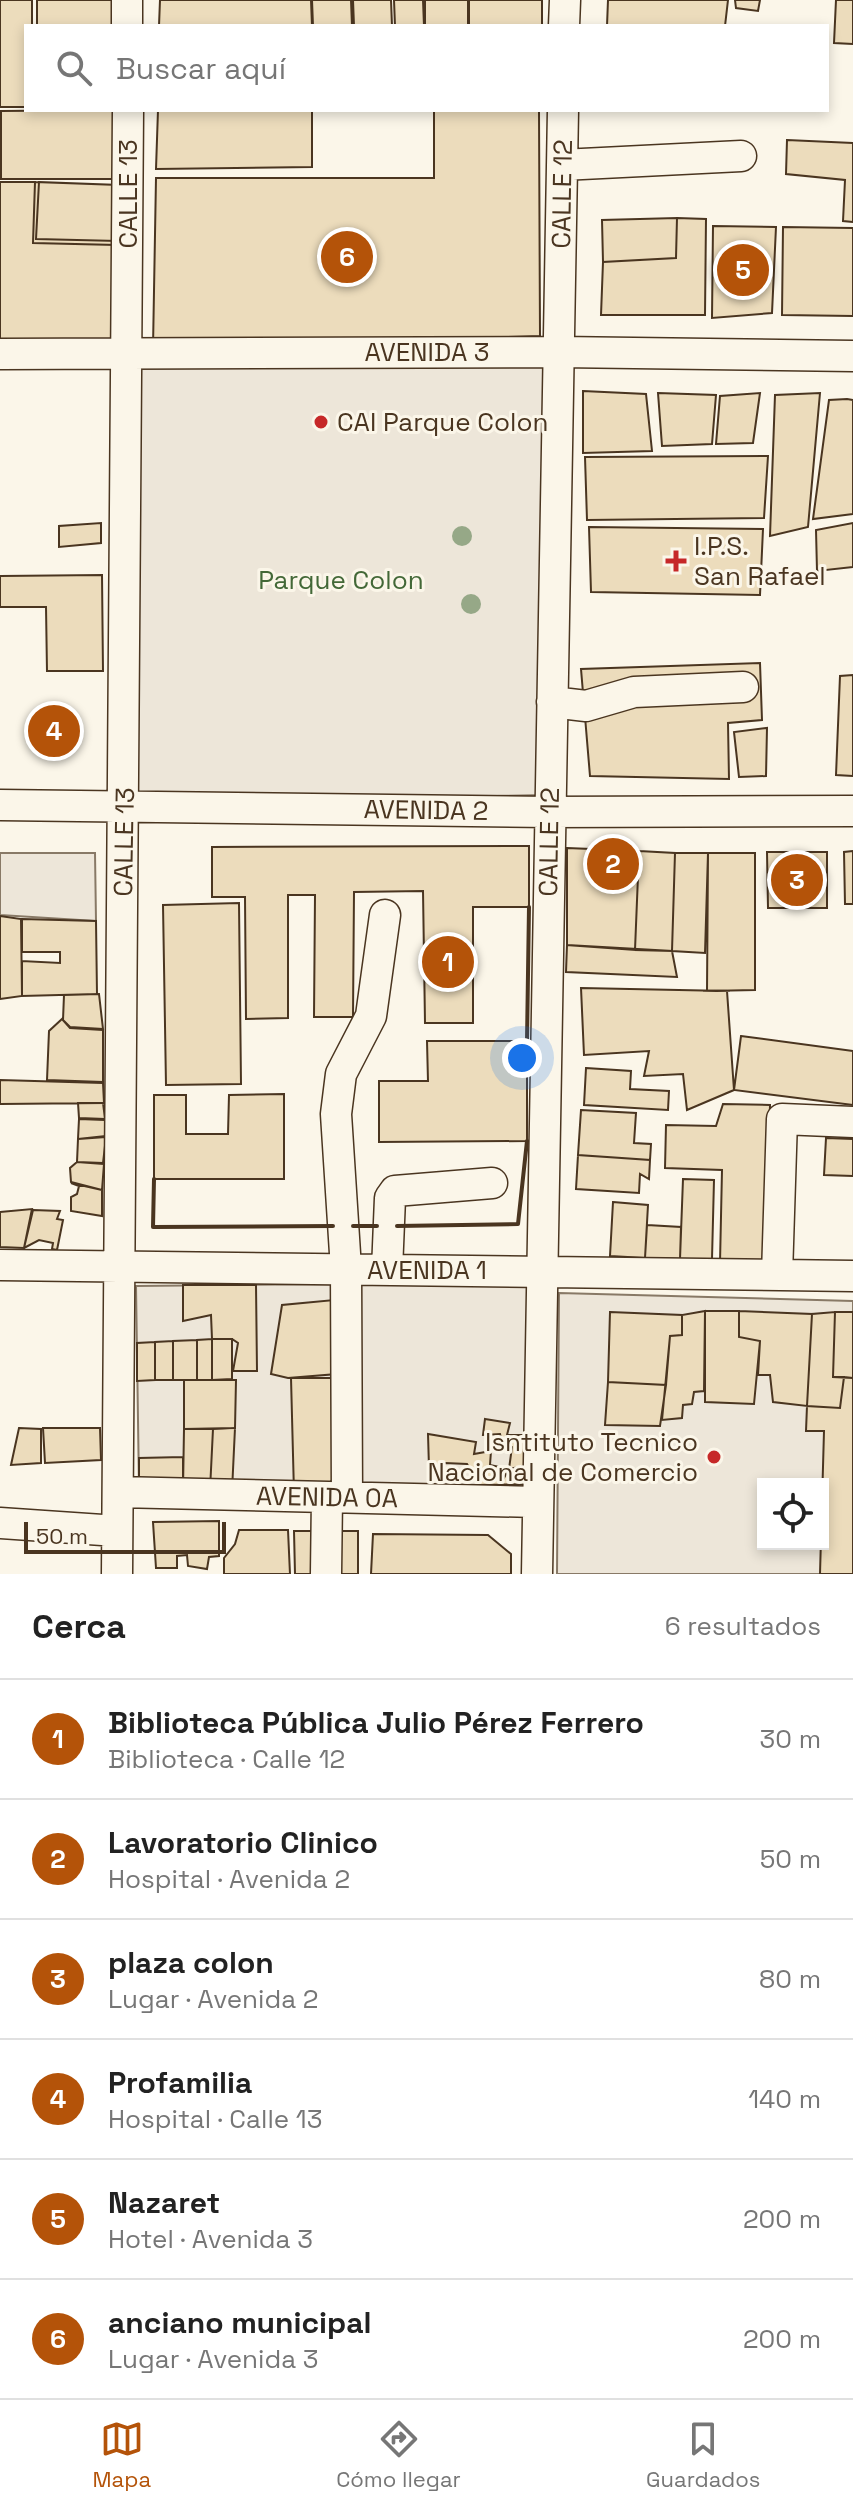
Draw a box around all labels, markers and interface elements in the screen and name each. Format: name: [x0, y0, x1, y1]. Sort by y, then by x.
search box: [24, 24, 829, 112]
icon: search: [52, 46, 96, 90]
text: Buscar aquí: [116, 49, 286, 88]
street label: CALLE 13: [111, 139, 145, 249]
street label: CALLE 12: [544, 139, 580, 249]
pin: 6: [321, 227, 373, 287]
pin: 5: [717, 240, 769, 300]
street label: AVENIDA 3: [365, 335, 489, 369]
place label: CAI Parque Colon: [337, 405, 548, 439]
marker: CAI Parque Colon: [312, 413, 330, 431]
place label: I.P.S. San Rafael: [694, 529, 826, 593]
marker: I.P.S. San Rafael: [665, 550, 687, 572]
park label: Parque Colon: [258, 563, 424, 597]
pin: 4: [28, 701, 80, 761]
street label: CALLE 13: [106, 787, 142, 897]
street label: CALLE 12: [531, 787, 567, 897]
street label: AVENIDA 2: [363, 792, 489, 828]
pin: 2: [587, 834, 639, 894]
pin: 3: [771, 850, 823, 910]
pin: 1: [422, 932, 474, 992]
your location: [502, 1038, 542, 1078]
street label: AVENIDA 1: [367, 1253, 487, 1287]
place label: Isntituto Tecnico Nacional de Comercio: [428, 1425, 698, 1489]
marker: Isntituto Tecnico Nacional de Comercio: [705, 1448, 723, 1466]
map controls: [757, 1478, 829, 1550]
button: locate: [757, 1478, 829, 1550]
street label: AVENIDA 0A: [256, 1479, 398, 1515]
scale bar: [24, 1518, 226, 1554]
text: 50 m: [36, 1522, 88, 1550]
text: Cerca: [32, 1605, 126, 1648]
text: 6 resultados: [665, 1609, 821, 1643]
text: Biblioteca Pública Julio Pérez Ferrero: [108, 1703, 644, 1742]
text: 1: [52, 1722, 64, 1756]
text: 30 m: [760, 1722, 821, 1756]
text: Biblioteca · Calle 12: [108, 1742, 345, 1776]
text: Lavoratorio Clinico: [108, 1823, 378, 1862]
text: 2: [50, 1842, 66, 1876]
text: 50 m: [760, 1842, 821, 1876]
text: Hospital · Avenida 2: [108, 1862, 350, 1896]
text: plaza colon: [108, 1943, 274, 1982]
text: 3: [50, 1962, 66, 1996]
text: 80 m: [759, 1962, 821, 1996]
text: Lugar · Avenida 2: [108, 1982, 318, 2016]
text: Profamilia: [108, 2063, 252, 2102]
text: 4: [50, 2082, 66, 2116]
text: 140 m: [748, 2082, 821, 2116]
text: Hospital · Calle 13: [108, 2102, 322, 2136]
text: Nazaret: [108, 2183, 220, 2222]
text: 5: [50, 2202, 66, 2236]
text: 200 m: [743, 2202, 821, 2236]
text: Hotel · Avenida 3: [108, 2222, 313, 2256]
text: anciano municipal: [108, 2303, 372, 2342]
text: 6: [50, 2322, 66, 2356]
text: 200 m: [743, 2322, 821, 2356]
text: Lugar · Avenida 3: [108, 2342, 319, 2376]
tab: Mapa: [93, 2417, 151, 2493]
tab: Cómo llegar: [336, 2417, 461, 2493]
tab: Guardados: [646, 2417, 760, 2493]

